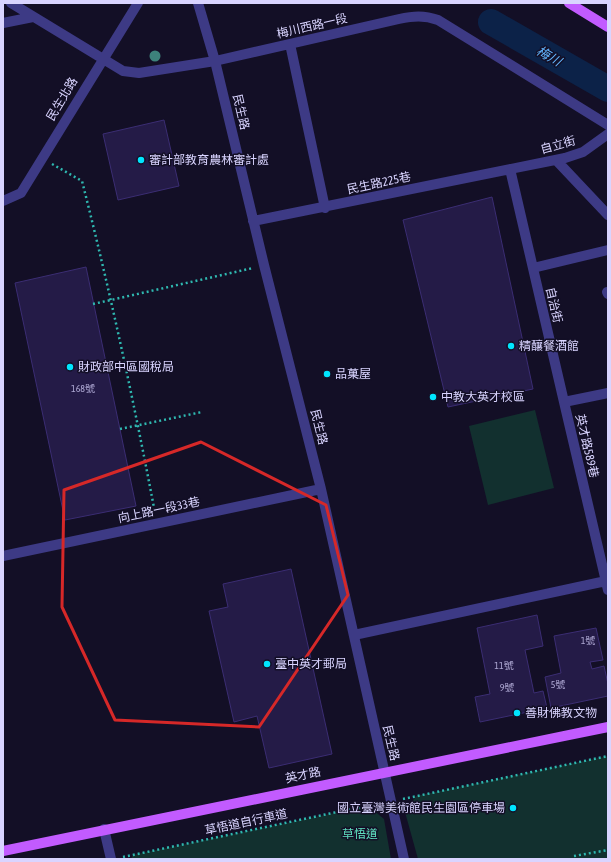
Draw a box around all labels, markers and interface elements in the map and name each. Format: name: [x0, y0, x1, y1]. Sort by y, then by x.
street label: 梅川西路一段: [275, 11, 349, 41]
water label: 梅川: [534, 43, 566, 70]
street label: 民生北路: [44, 75, 80, 123]
street label: 民生路: [230, 93, 252, 131]
street label: 自立街: [539, 133, 577, 157]
place label: 審計部教育農林審計處: [149, 153, 269, 167]
marker: 審計部教育農林審計處: [136, 155, 146, 165]
street label: 民生路225巷: [346, 169, 412, 197]
street label: 自治街: [543, 286, 565, 324]
place label: 精釀餐酒館: [519, 339, 579, 353]
marker: 精釀餐酒館: [506, 341, 516, 351]
place label: 財政部中區國稅局: [78, 360, 174, 374]
marker: 財政部中區國稅局: [65, 362, 75, 372]
place label: 品菓屋: [335, 367, 371, 381]
marker: 品菓屋: [322, 369, 332, 379]
house number: 168號: [71, 383, 95, 394]
place label: 中教大英才校區: [441, 390, 525, 404]
marker: 中教大英才校區: [428, 392, 438, 402]
street label: 民生路: [308, 408, 330, 446]
street label: 英才路589巷: [573, 413, 601, 479]
street label: 向上路一段33巷: [117, 494, 201, 526]
house number: 1號: [581, 635, 595, 646]
place label: 臺中英才郵局: [275, 657, 347, 671]
marker: 臺中英才郵局: [262, 659, 272, 669]
house number: 11號: [494, 660, 514, 671]
house number: 5號: [551, 679, 565, 690]
house number: 9號: [500, 682, 514, 693]
place label: 善財佛教文物: [525, 706, 597, 720]
marker: 善財佛教文物: [512, 708, 522, 718]
street label: 民生路: [380, 724, 402, 762]
street label: 英才路: [284, 764, 322, 786]
place label: 國立臺灣美術館民生園區停車場: [337, 801, 505, 815]
marker: 國立臺灣美術館民生園區停車場: [508, 803, 518, 813]
street label: 草悟道自行車道: [203, 806, 289, 838]
park label: 草悟道: [342, 827, 378, 841]

